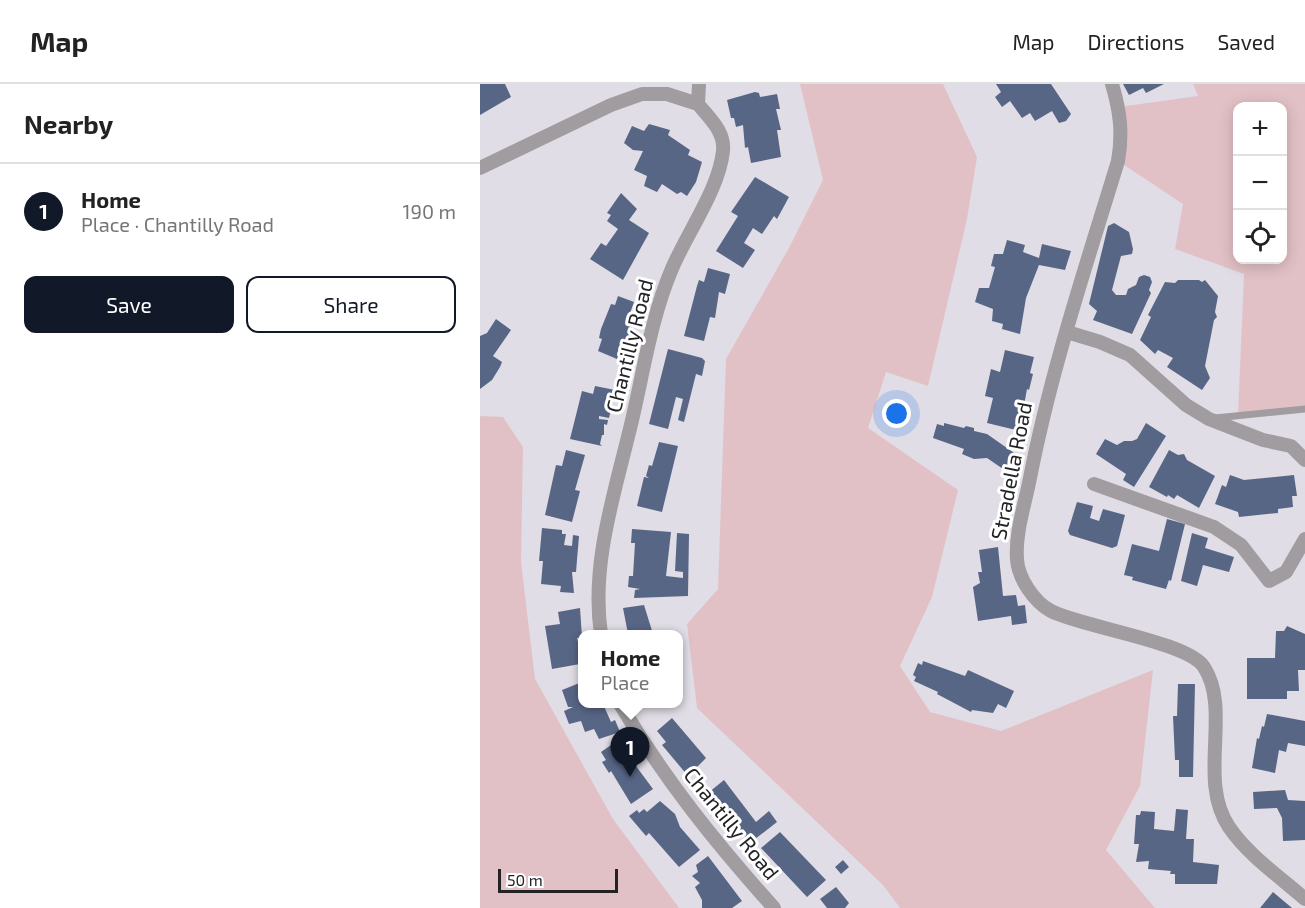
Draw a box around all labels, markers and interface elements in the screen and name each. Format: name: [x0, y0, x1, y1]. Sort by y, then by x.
text: Map: [30, 24, 88, 58]
text: Map: [1012, 29, 1055, 54]
text: Directions: [1088, 29, 1184, 54]
text: Saved: [1217, 29, 1275, 54]
map controls: [1233, 102, 1287, 264]
button: +: [1233, 102, 1287, 156]
text: Nearby: [24, 108, 113, 139]
button: −: [1233, 156, 1287, 210]
text: Home: [81, 186, 141, 212]
text: 1: [39, 199, 48, 223]
text: 190 m: [403, 199, 456, 223]
button: locate: [1233, 210, 1287, 264]
text: Place · Chantilly Road: [81, 212, 274, 236]
button: Save: [24, 276, 234, 333]
button: Share: [246, 276, 456, 333]
street label: Chantilly Road: [600, 276, 657, 415]
your location: [882, 399, 911, 428]
street label: Stradella Road: [985, 400, 1036, 542]
popup: [578, 630, 683, 708]
text: Home: [601, 644, 660, 670]
text: Place: [601, 670, 650, 694]
pin: 1: [610, 728, 650, 777]
street label: Chantilly Road: [679, 762, 785, 884]
scale bar: [498, 866, 618, 894]
text: 50 m: [507, 870, 543, 889]

